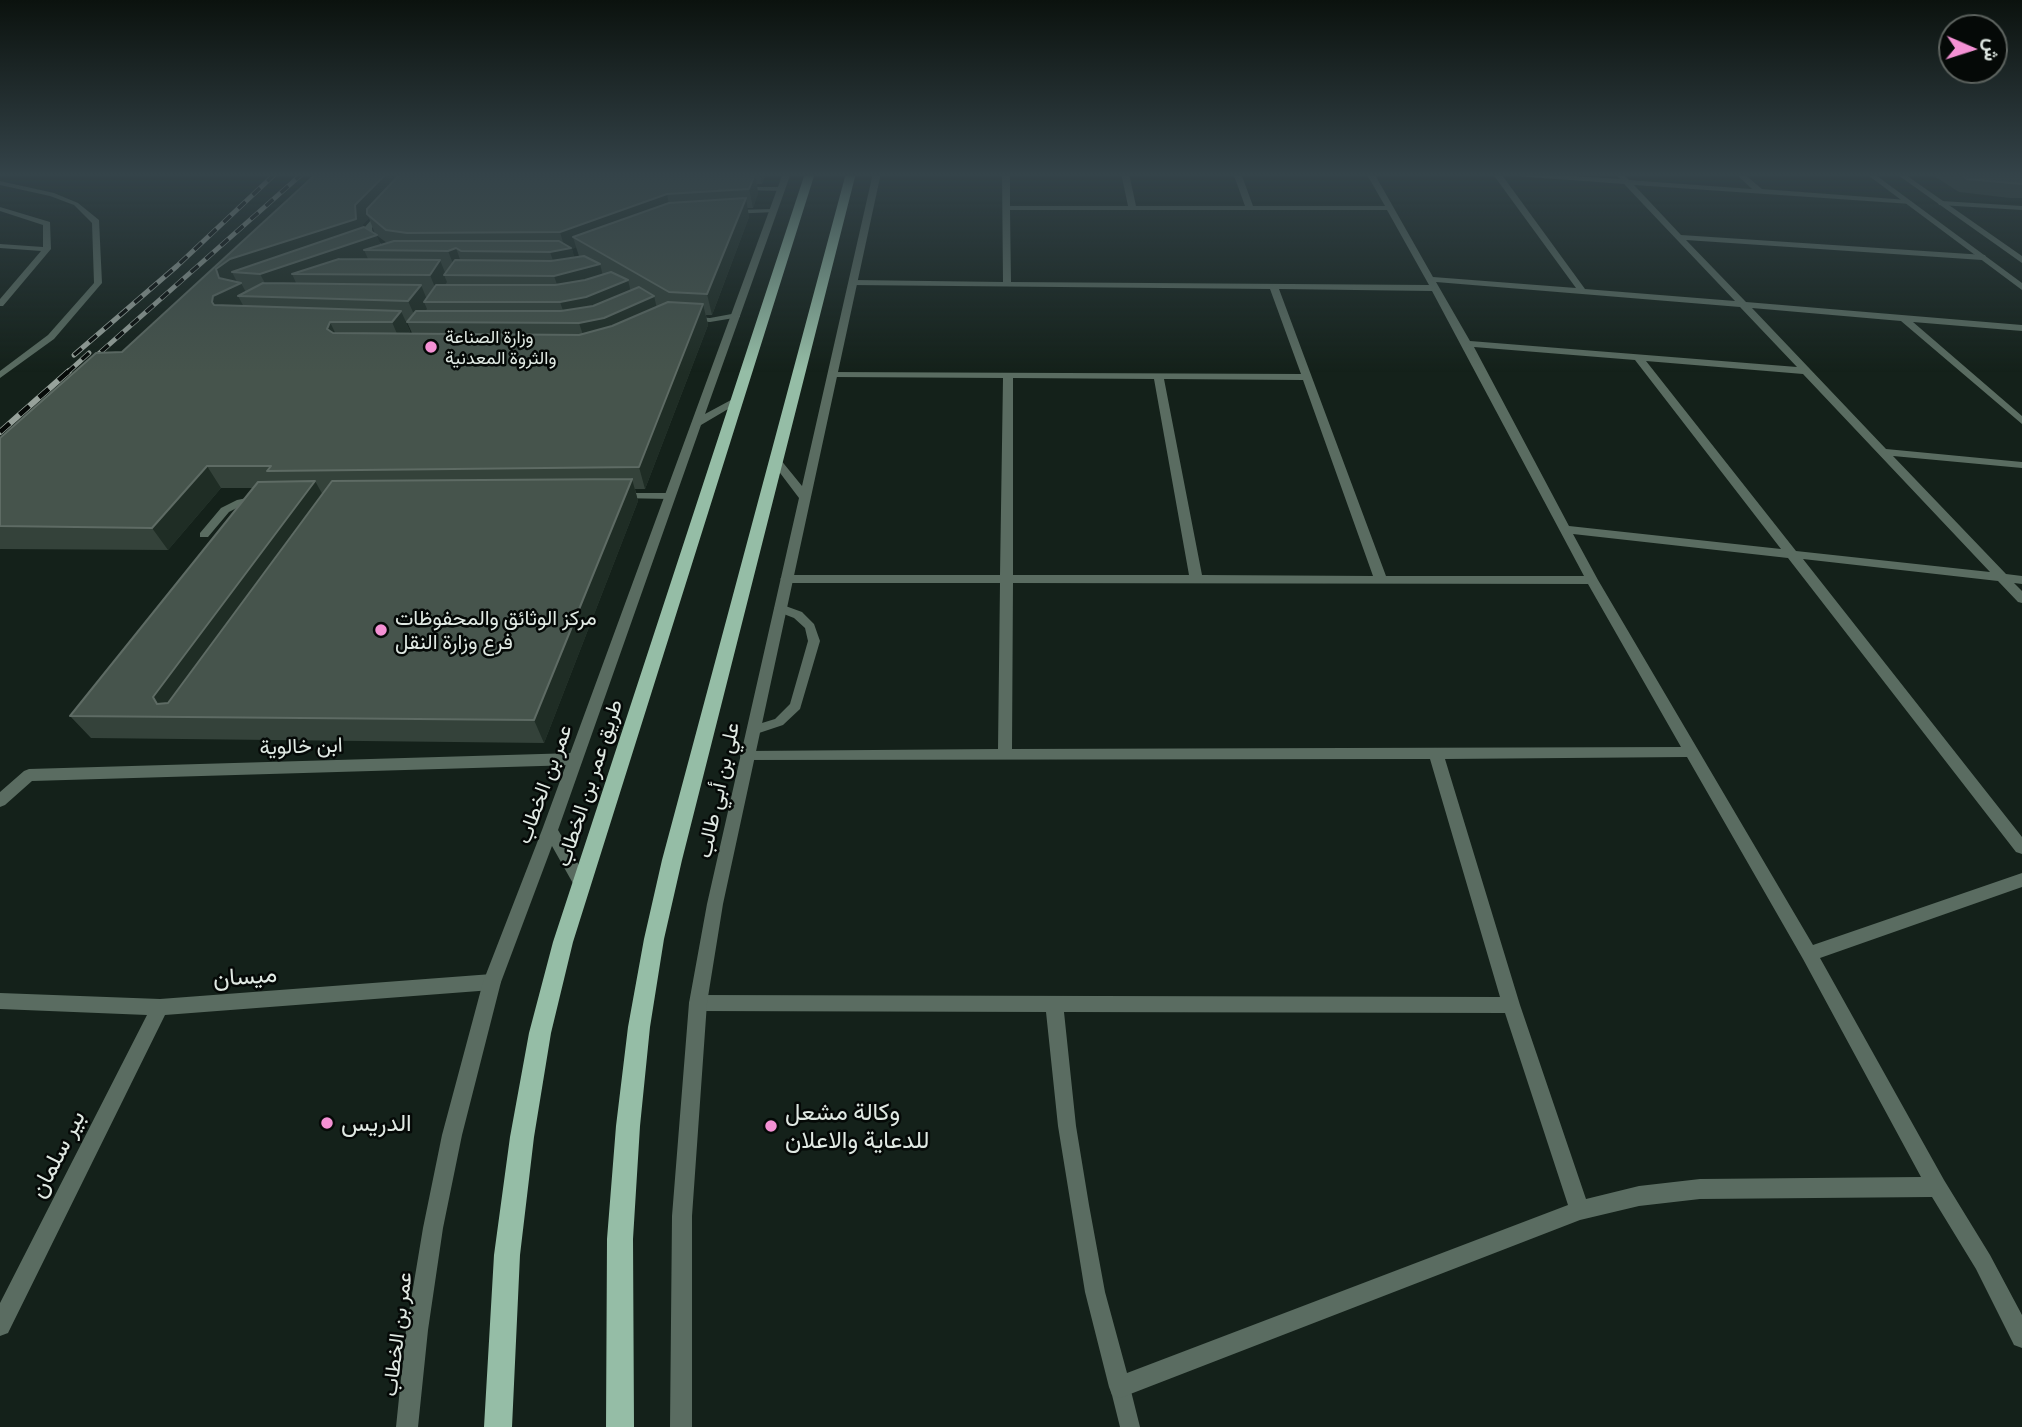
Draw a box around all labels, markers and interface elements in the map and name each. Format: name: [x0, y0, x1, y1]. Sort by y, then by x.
north arrow: [1938, 14, 2008, 84]
text: ش: [1980, 38, 2005, 62]
place label: وزارة الصناعة والثروة المعدنية: [445, 326, 556, 368]
marker: وزارة الصناعة والثروة المعدنية: [423, 339, 439, 355]
place label: مركز الوثائق والمحفوظات فرع وزارة النقل: [395, 605, 597, 655]
marker: مركز الوثائق والمحفوظات فرع وزارة النقل: [373, 622, 389, 638]
street label: طريق عمر بن الخطاب: [550, 696, 628, 870]
street label: علي بن أبي طالب: [691, 720, 745, 860]
street label: عمر بن الخطاب: [511, 721, 577, 847]
street label: ابن خالوية: [259, 732, 343, 760]
street label: ميسان: [212, 959, 278, 993]
place label: وكالة مشعل للدعاية والاعلان: [785, 1098, 929, 1154]
street label: بير سلمان: [23, 1106, 91, 1202]
place label: الدريس: [341, 1109, 412, 1137]
marker: الدريس: [319, 1115, 335, 1131]
marker: وكالة مشعل للدعاية والاعلان: [763, 1118, 779, 1134]
street label: عمر بن الخطاب: [377, 1270, 417, 1398]

